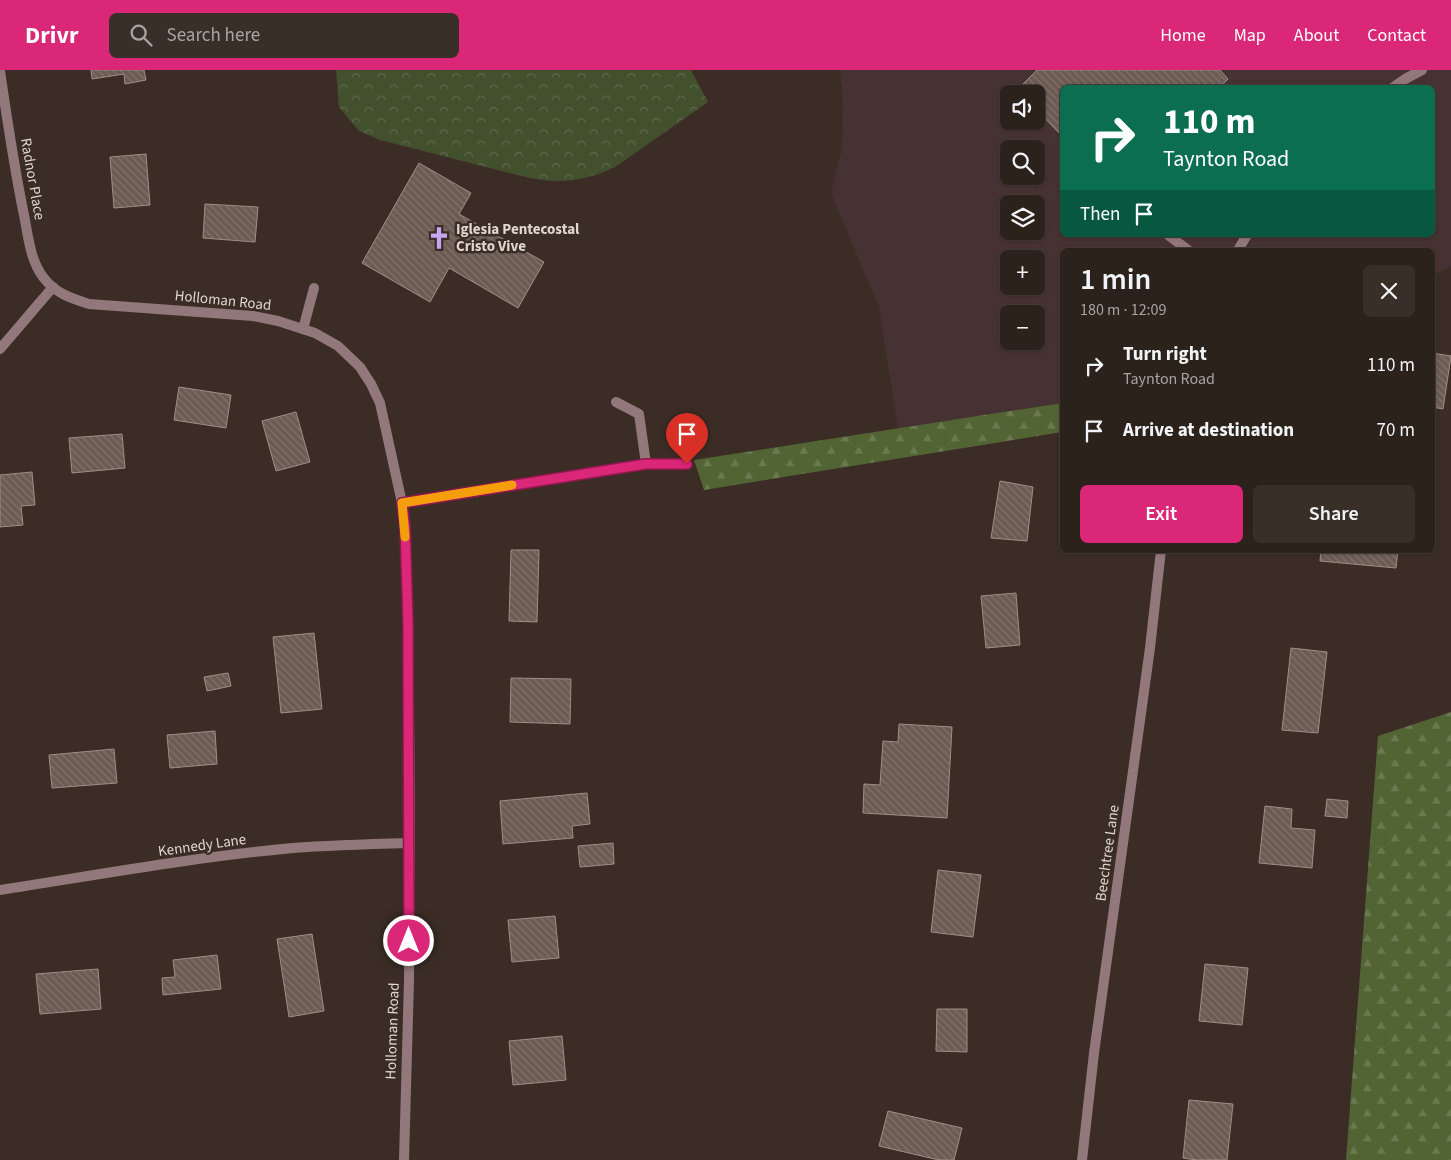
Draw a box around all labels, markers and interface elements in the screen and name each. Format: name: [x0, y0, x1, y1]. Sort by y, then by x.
search box: [109, 13, 459, 58]
text: Drivr: [25, 18, 79, 53]
icon: search: [127, 21, 155, 49]
text: Search here: [167, 22, 260, 49]
text: Home: [1160, 23, 1206, 48]
text: Map: [1234, 23, 1266, 48]
text: About: [1294, 23, 1339, 48]
text: Contact: [1367, 23, 1426, 48]
map controls: [1000, 85, 1045, 350]
button: sound: [1000, 85, 1045, 130]
text: 110 m: [1163, 97, 1255, 147]
icon: right: [1080, 105, 1145, 170]
street label: Radnor Place: [15, 137, 50, 222]
button: search: [1000, 140, 1045, 185]
text: Taynton Road: [1163, 143, 1289, 175]
button: layers: [1000, 195, 1045, 240]
icon: arrive: [1130, 200, 1158, 228]
text: Then: [1080, 201, 1120, 228]
place label: Iglesia Pentecostal Cristo Vive: [456, 219, 580, 257]
church icon: Iglesia Pentecostal Cristo Vive: [426, 225, 452, 251]
button: +: [1000, 250, 1045, 295]
text: 1 min: [1080, 258, 1151, 301]
button: close: [1363, 265, 1415, 317]
street label: Holloman Road: [174, 285, 272, 316]
text: 180 m · 12:09: [1080, 299, 1167, 321]
button: −: [1000, 305, 1045, 350]
text: Turn right: [1123, 341, 1207, 368]
icon: right: [1080, 352, 1108, 380]
text: 110 m: [1367, 352, 1415, 379]
text: Taynton Road: [1123, 368, 1215, 390]
pin: [666, 413, 708, 464]
icon: arrive: [1080, 417, 1108, 445]
text: Arrive at destination: [1123, 417, 1294, 444]
text: 70 m: [1377, 417, 1415, 444]
icon: arrive: [673, 420, 701, 448]
button: Exit: [1080, 485, 1243, 543]
button: Share: [1253, 485, 1415, 543]
street label: Beechtree Lane: [1090, 803, 1125, 903]
street label: Kennedy Lane: [157, 829, 247, 862]
position arrow: [382, 914, 434, 966]
street label: Holloman Road: [380, 982, 405, 1080]

